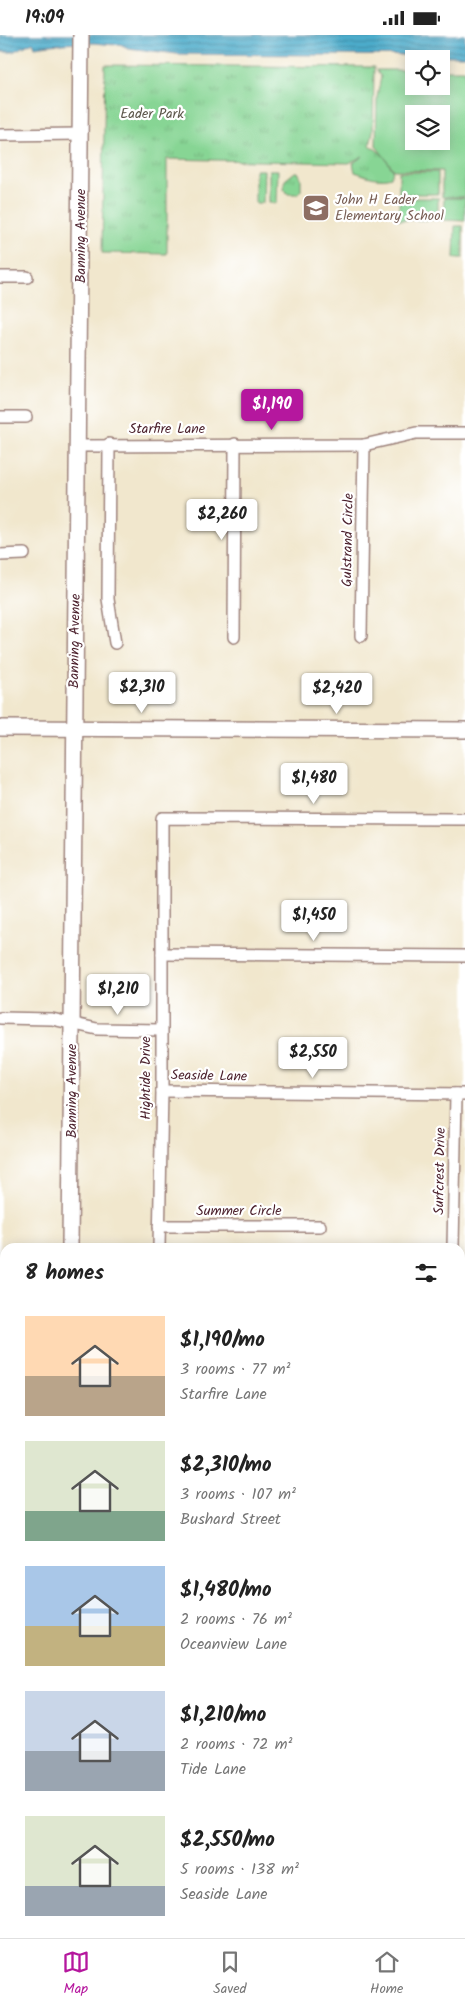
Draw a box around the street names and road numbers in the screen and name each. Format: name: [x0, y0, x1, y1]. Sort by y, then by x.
street label: Banning Avenue: [70, 188, 92, 283]
street label: Starfire Lane: [129, 418, 206, 440]
street label: Gulstrand Circle: [336, 492, 360, 587]
street label: Banning Avenue: [63, 593, 87, 689]
street label: Hightide Drive: [135, 1035, 157, 1120]
street label: Banning Avenue: [61, 1043, 83, 1138]
street label: Seaside Lane: [171, 1064, 248, 1088]
street label: Surfcrest Drive: [428, 1126, 452, 1215]
street label: Summer Circle: [196, 1200, 282, 1222]

